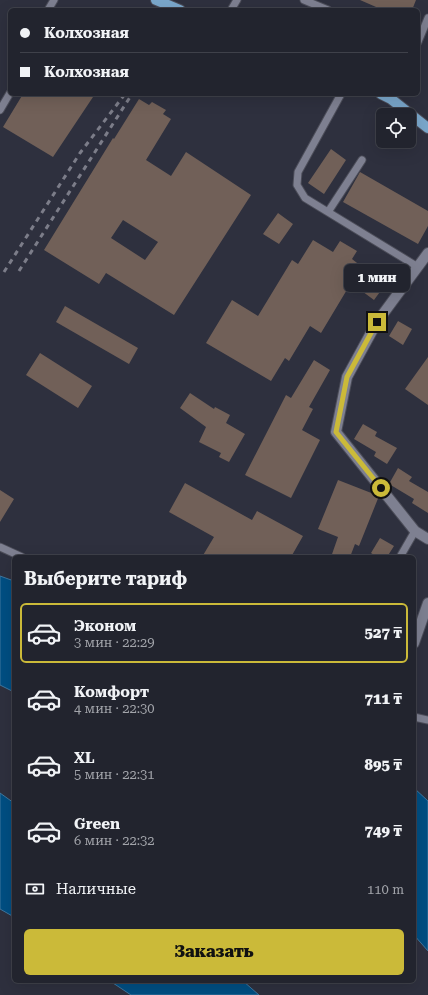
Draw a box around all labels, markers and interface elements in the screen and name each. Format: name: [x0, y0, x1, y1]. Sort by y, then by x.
text: Колхозная: [44, 24, 129, 42]
text: Колхозная: [44, 63, 129, 81]
map controls: [376, 108, 416, 148]
button: locate: [376, 108, 416, 148]
callout: 1 мин: [344, 264, 410, 292]
text: 1 мин: [357, 270, 397, 285]
route end: [368, 313, 386, 331]
route start: [372, 479, 390, 497]
text: Выберите тариф: [24, 568, 187, 589]
icon: car: [26, 615, 62, 651]
text: Эконом: [74, 617, 136, 635]
text: 527 ₸: [365, 624, 402, 642]
text: 3 мин · 22:29: [74, 635, 155, 650]
icon: car: [26, 681, 62, 717]
text: Комфорт: [74, 683, 149, 701]
text: 711 ₸: [365, 690, 402, 708]
text: 4 мин · 22:30: [74, 701, 155, 716]
icon: car: [26, 747, 62, 783]
text: XL: [74, 749, 95, 767]
text: 895 ₸: [365, 756, 402, 774]
text: 5 мин · 22:31: [74, 767, 155, 782]
icon: car: [26, 813, 62, 849]
text: Green: [74, 815, 120, 833]
text: 749 ₸: [365, 822, 402, 840]
text: 6 мин · 22:32: [74, 833, 155, 848]
icon: cash: [24, 878, 46, 900]
text: Наличные: [56, 880, 136, 898]
text: 110 m: [367, 882, 404, 897]
button: Заказать: [24, 929, 404, 975]

